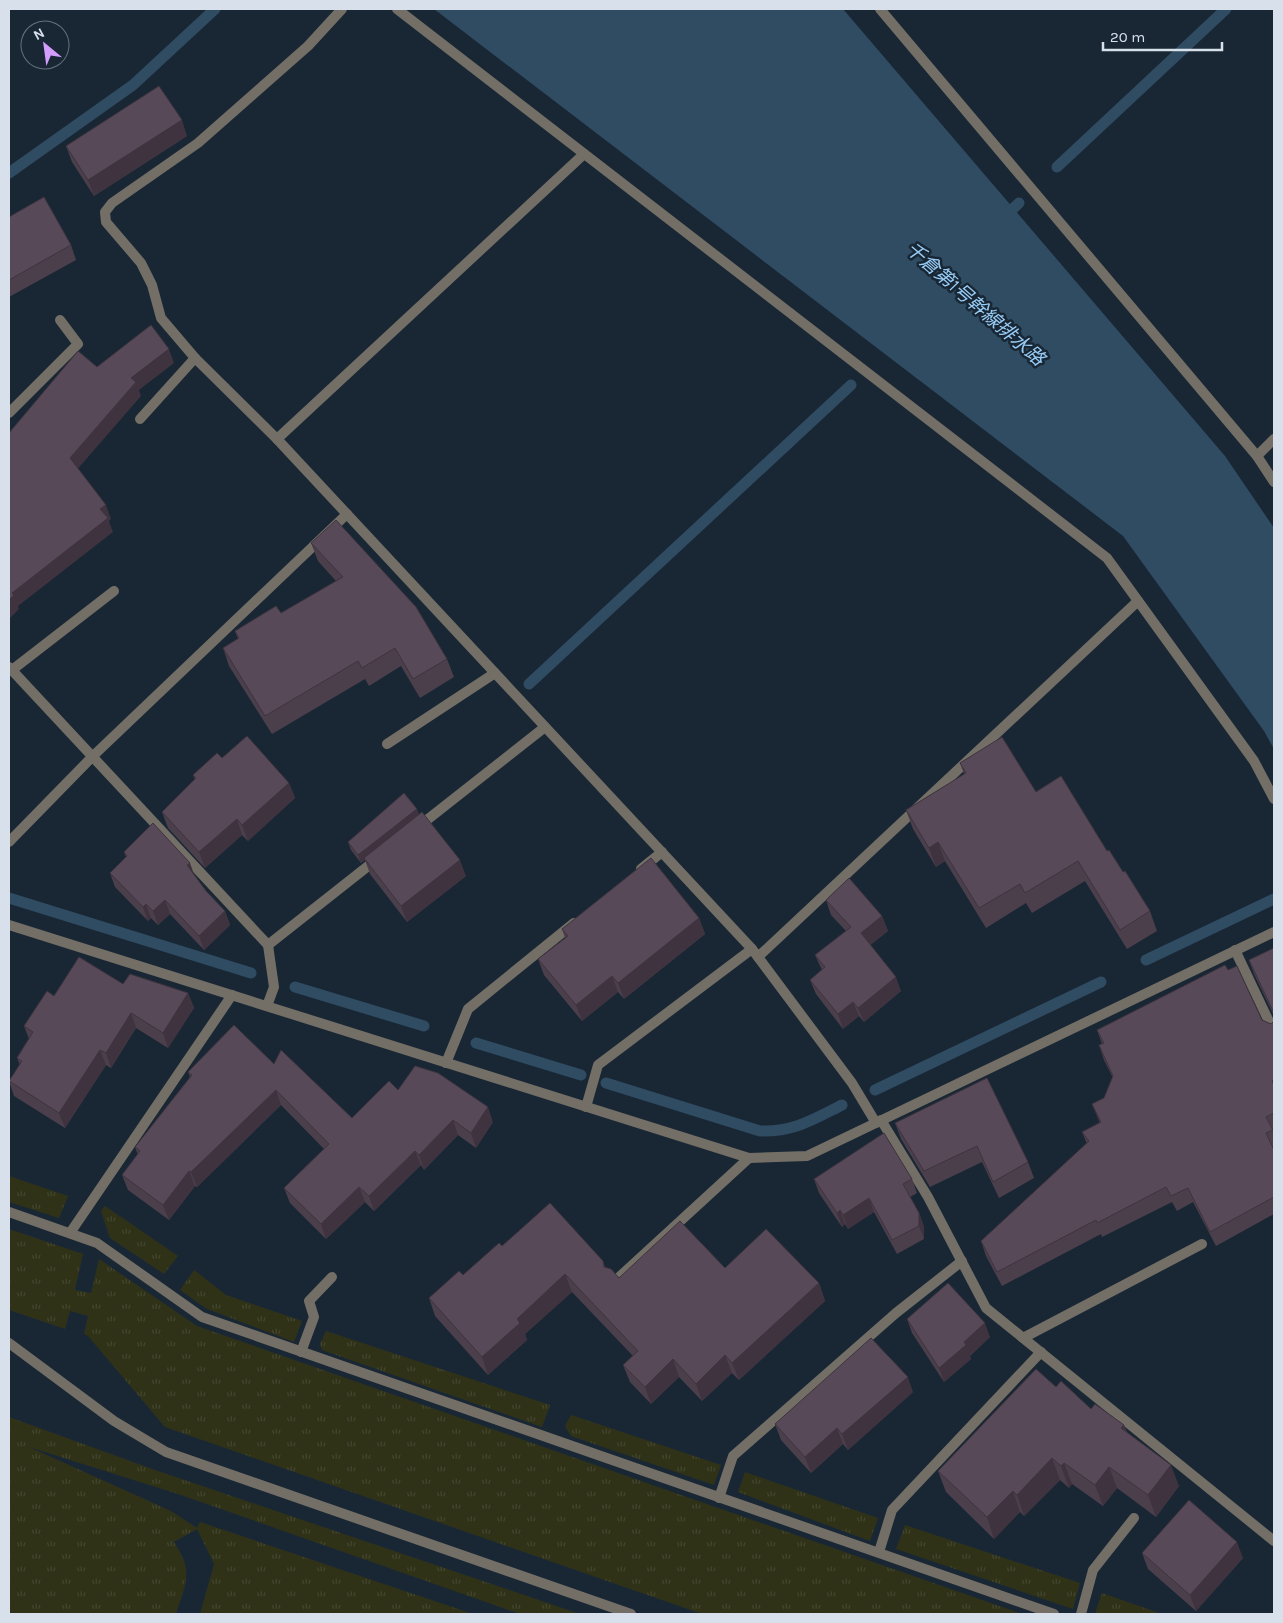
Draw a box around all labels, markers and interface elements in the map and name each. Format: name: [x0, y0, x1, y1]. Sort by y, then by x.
north arrow: [20, 20, 70, 70]
scale bar: [1103, 20, 1222, 52]
text: N: [30, 24, 47, 44]
text: 20 m: [1110, 28, 1145, 46]
water label: 千倉第1号幹線排水路: [901, 238, 1050, 372]

